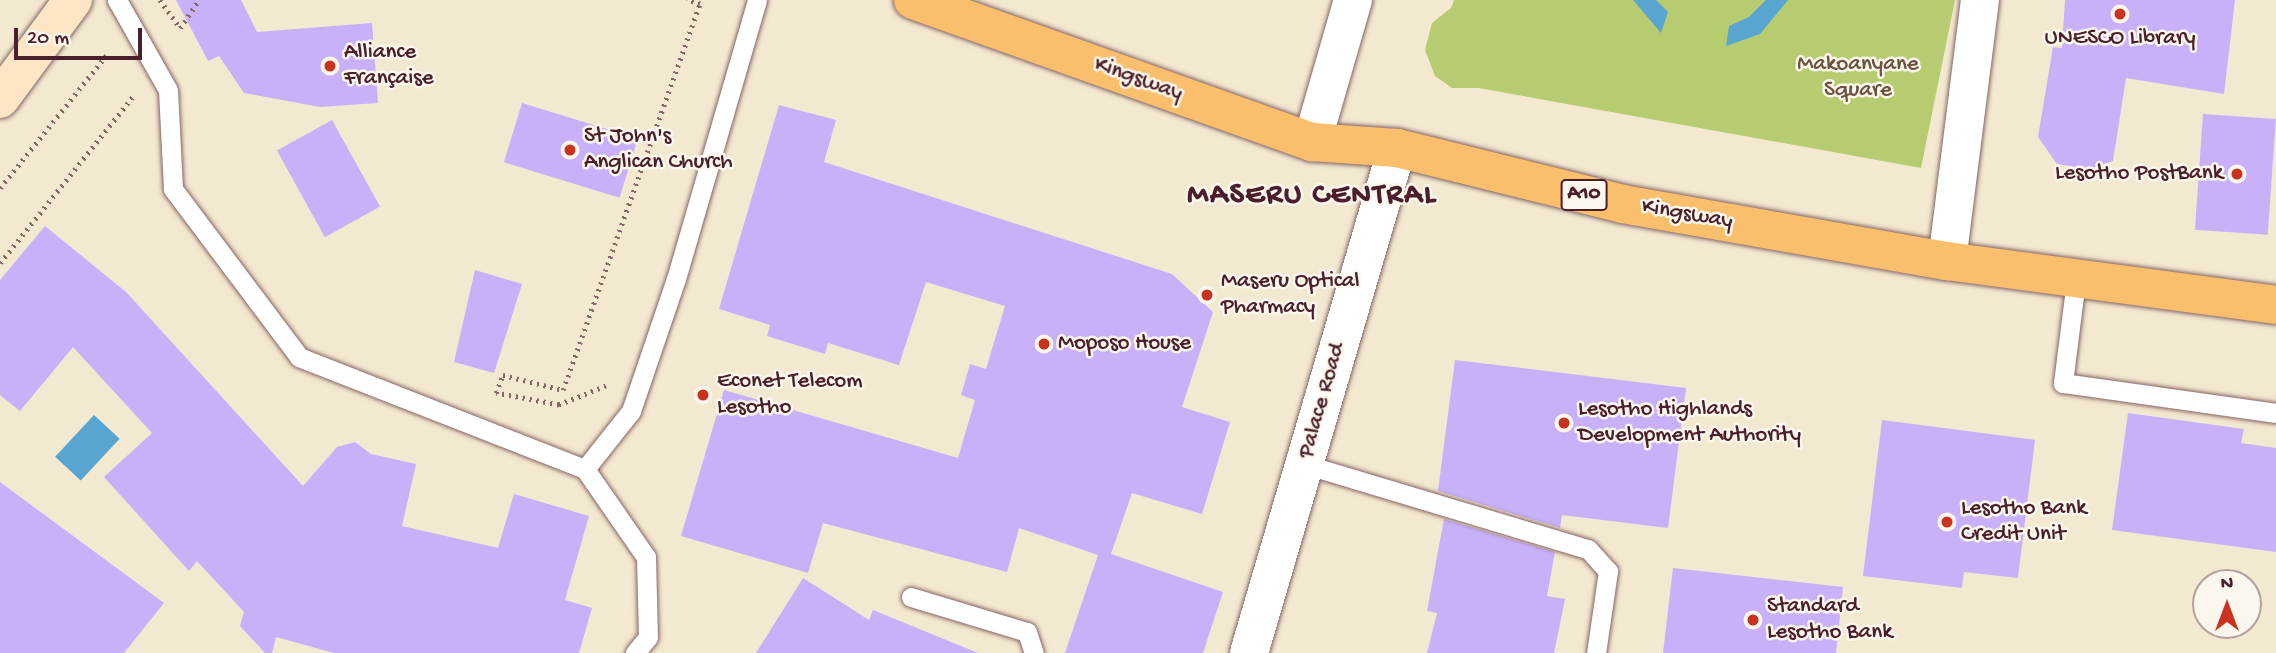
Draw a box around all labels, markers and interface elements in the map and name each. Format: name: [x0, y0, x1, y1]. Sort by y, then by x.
marker: UNESCO Library: [2112, 6, 2128, 22]
scale bar: [18, 14, 145, 58]
place label: UNESCO Library: [2045, 25, 2195, 53]
text: 20 m: [27, 27, 69, 52]
place label: Alliance Française: [344, 39, 434, 93]
street label: Kingsway: [1090, 51, 1186, 109]
park label: Makoanyane Square: [1797, 51, 1919, 105]
marker: Alliance Française: [322, 58, 338, 74]
place label: St John's Anglican Church: [584, 123, 733, 177]
marker: St John's Anglican Church: [562, 142, 578, 158]
place label: Lesotho PostBank: [2055, 160, 2223, 188]
marker: Lesotho PostBank: [2229, 166, 2245, 182]
road number: A10: [1560, 178, 1608, 212]
district label: MASERU CENTRAL: [1189, 179, 1435, 215]
street label: Kingsway: [1639, 193, 1735, 237]
place label: Maseru Optical Pharmacy: [1221, 268, 1360, 322]
marker: Maseru Optical Pharmacy: [1199, 287, 1215, 303]
place label: Moposo House: [1058, 330, 1191, 358]
marker: Moposo House: [1036, 336, 1052, 352]
street label: Palace Road: [1293, 340, 1353, 462]
place label: Econet Telecom Lesotho: [717, 368, 862, 422]
marker: Econet Telecom Lesotho: [695, 387, 711, 403]
place label: Lesotho Highlands Development Authority: [1578, 396, 1801, 450]
marker: Lesotho Highlands Development Authority: [1556, 415, 1572, 431]
place label: Lesotho Bank Credit Unit: [1961, 495, 2087, 549]
marker: Lesotho Bank Credit Unit: [1939, 514, 1955, 530]
north arrow: [2192, 569, 2262, 639]
text: N: [2221, 573, 2233, 596]
place label: Standard Lesotho Bank: [1767, 593, 1893, 647]
marker: Standard Lesotho Bank: [1745, 612, 1761, 628]

